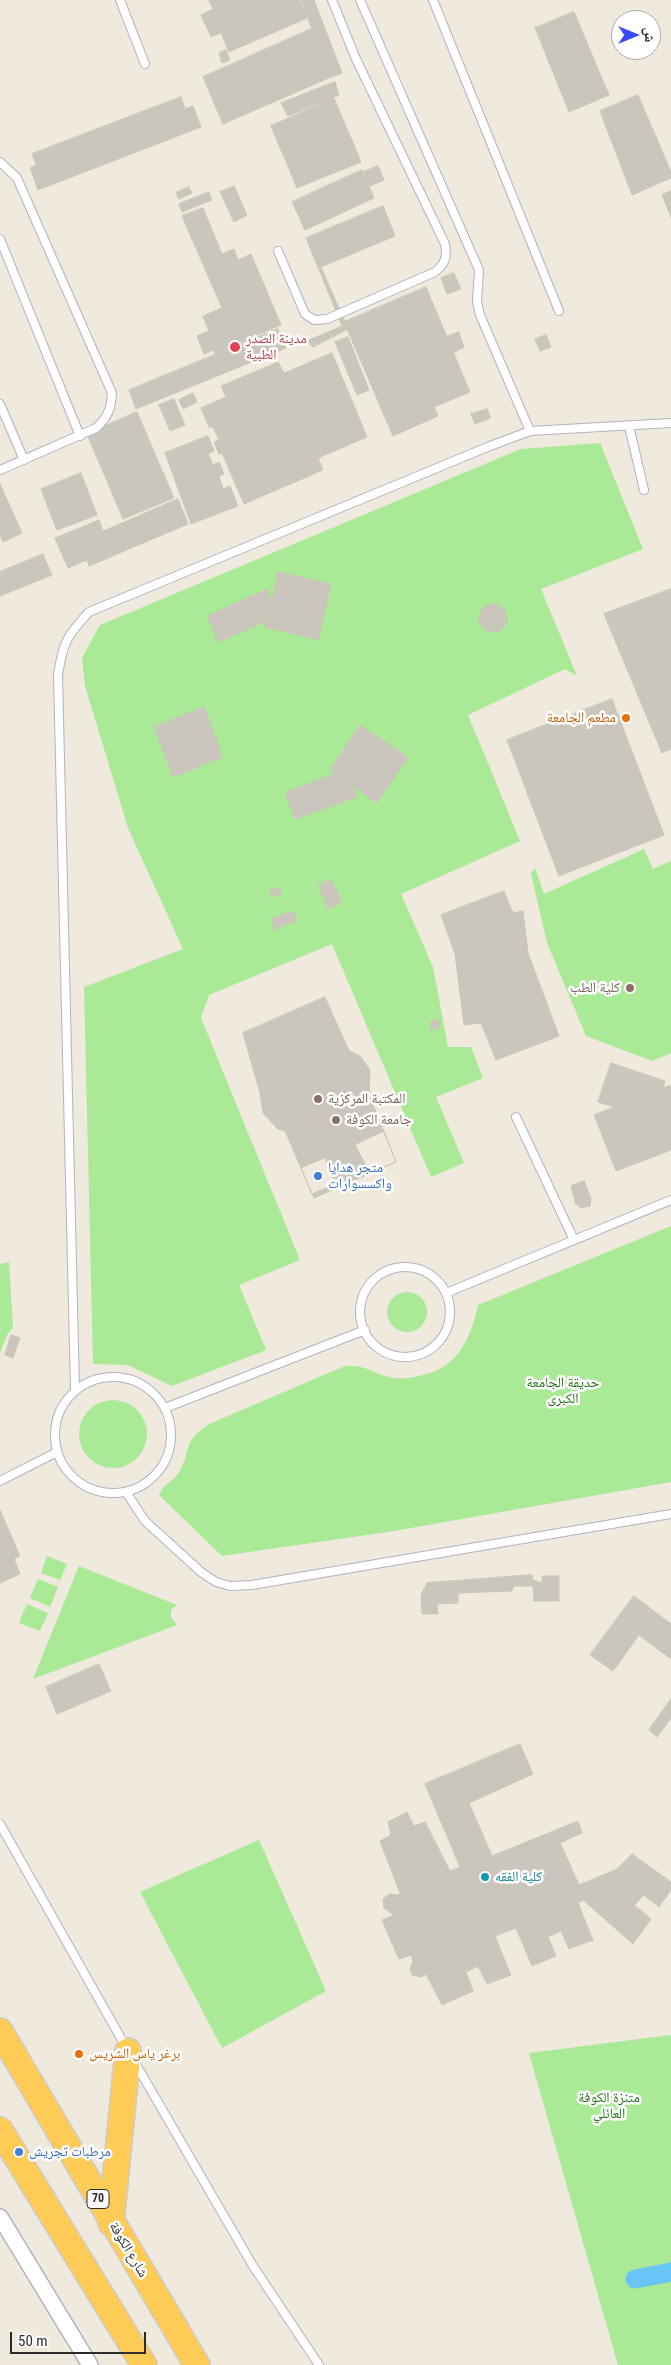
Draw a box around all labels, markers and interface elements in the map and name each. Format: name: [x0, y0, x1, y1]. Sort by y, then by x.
north arrow: [611, 10, 661, 60]
text: ش: [642, 28, 658, 42]
place label: مدينة الصدر الطبية: [246, 331, 307, 364]
marker: مدينة الصدر الطبية: [228, 340, 242, 354]
place label: مطعم الجامعة: [547, 710, 616, 726]
marker: مطعم الجامعة: [620, 712, 632, 724]
place label: كلية الطب: [570, 980, 620, 996]
marker: كلية الطب: [624, 982, 636, 994]
place label: المكتبة المركزية: [328, 1091, 406, 1107]
marker: المكتبة المركزية: [312, 1093, 324, 1105]
place label: جامعة الكوفة: [346, 1112, 412, 1128]
marker: جامعة الكوفة: [330, 1114, 342, 1126]
place label: متجر هدايا واكسسوارات: [328, 1160, 392, 1192]
marker: متجر هدايا واكسسوارات: [312, 1170, 324, 1182]
park label: حديقة الجامعة الكبرى: [527, 1375, 599, 1408]
place label: كلية الفقه: [495, 1869, 542, 1885]
marker: كلية الفقه: [479, 1871, 491, 1883]
place label: برغر ياس الشريس: [89, 2046, 180, 2062]
marker: برغر ياس الشريس: [73, 2048, 85, 2060]
park label: متنزة الكوفة العائلي: [578, 2090, 640, 2122]
place label: مرطبات تجريش: [29, 2144, 111, 2160]
marker: مرطبات تجريش: [13, 2146, 25, 2158]
road number: 70: [87, 2190, 109, 2208]
street label: شارع الكوفة: [105, 2219, 151, 2281]
scale bar: [12, 2322, 149, 2354]
text: 50 m: [18, 2332, 48, 2350]

